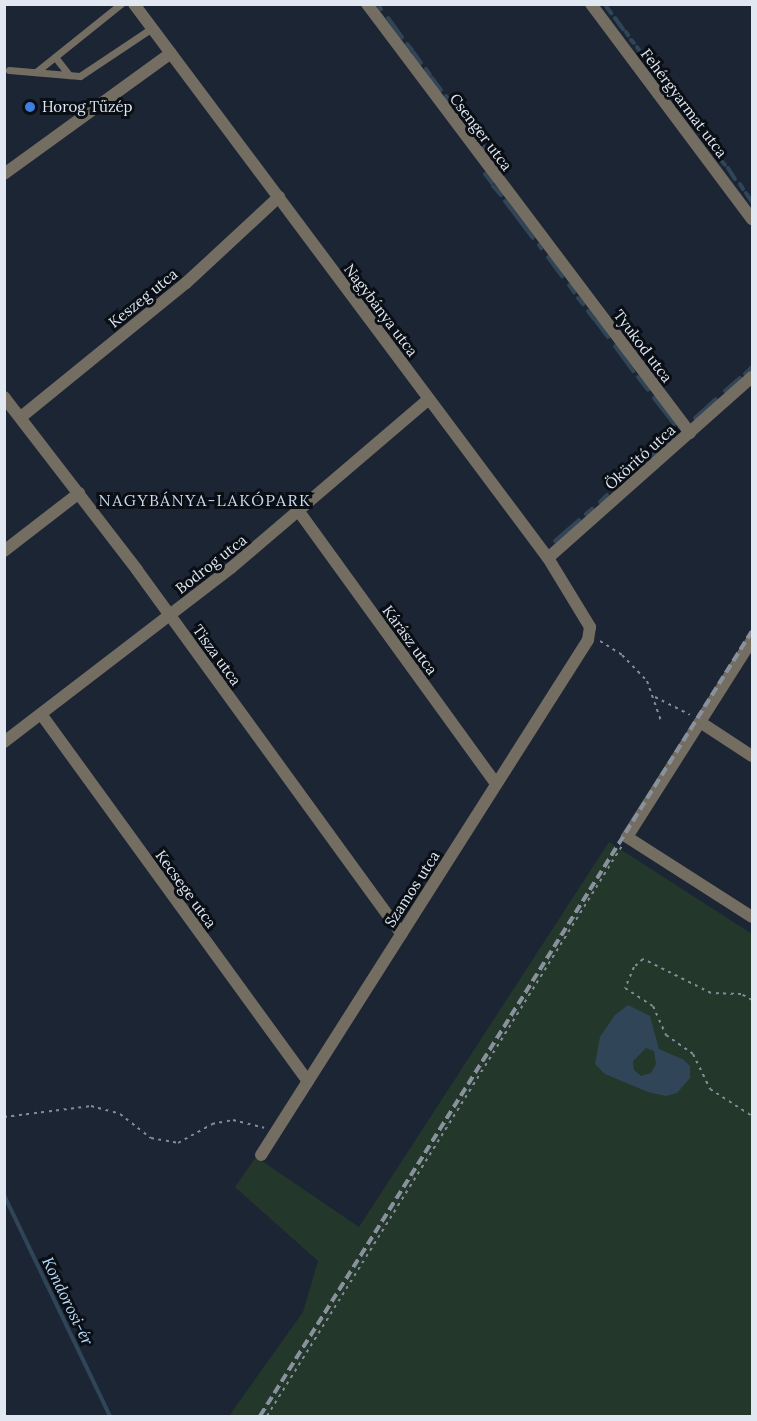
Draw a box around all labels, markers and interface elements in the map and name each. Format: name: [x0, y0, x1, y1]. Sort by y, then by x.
street label: Fehérgyarmat utca: [637, 45, 731, 161]
street label: Csenger utca: [446, 90, 516, 174]
place label: Horog Tüzép: [42, 98, 133, 116]
marker: Horog Tüzép: [23, 100, 37, 114]
street label: Nagybánya utca: [340, 260, 422, 360]
street label: Keszeg utca: [105, 265, 181, 331]
street label: Tyukod utca: [610, 306, 676, 386]
street label: Ököritó utca: [601, 421, 679, 493]
district label: NAGYBÁNYA-LAKÓPARK: [99, 490, 311, 510]
street label: Bodrog utca: [172, 531, 250, 597]
street label: Kárász utca: [379, 602, 441, 678]
street label: Tisza utca: [189, 621, 245, 689]
street label: Kecsege utca: [152, 847, 220, 931]
street label: Szamos utca: [381, 847, 443, 931]
water label: Kondorosi-ér: [38, 1254, 98, 1348]

